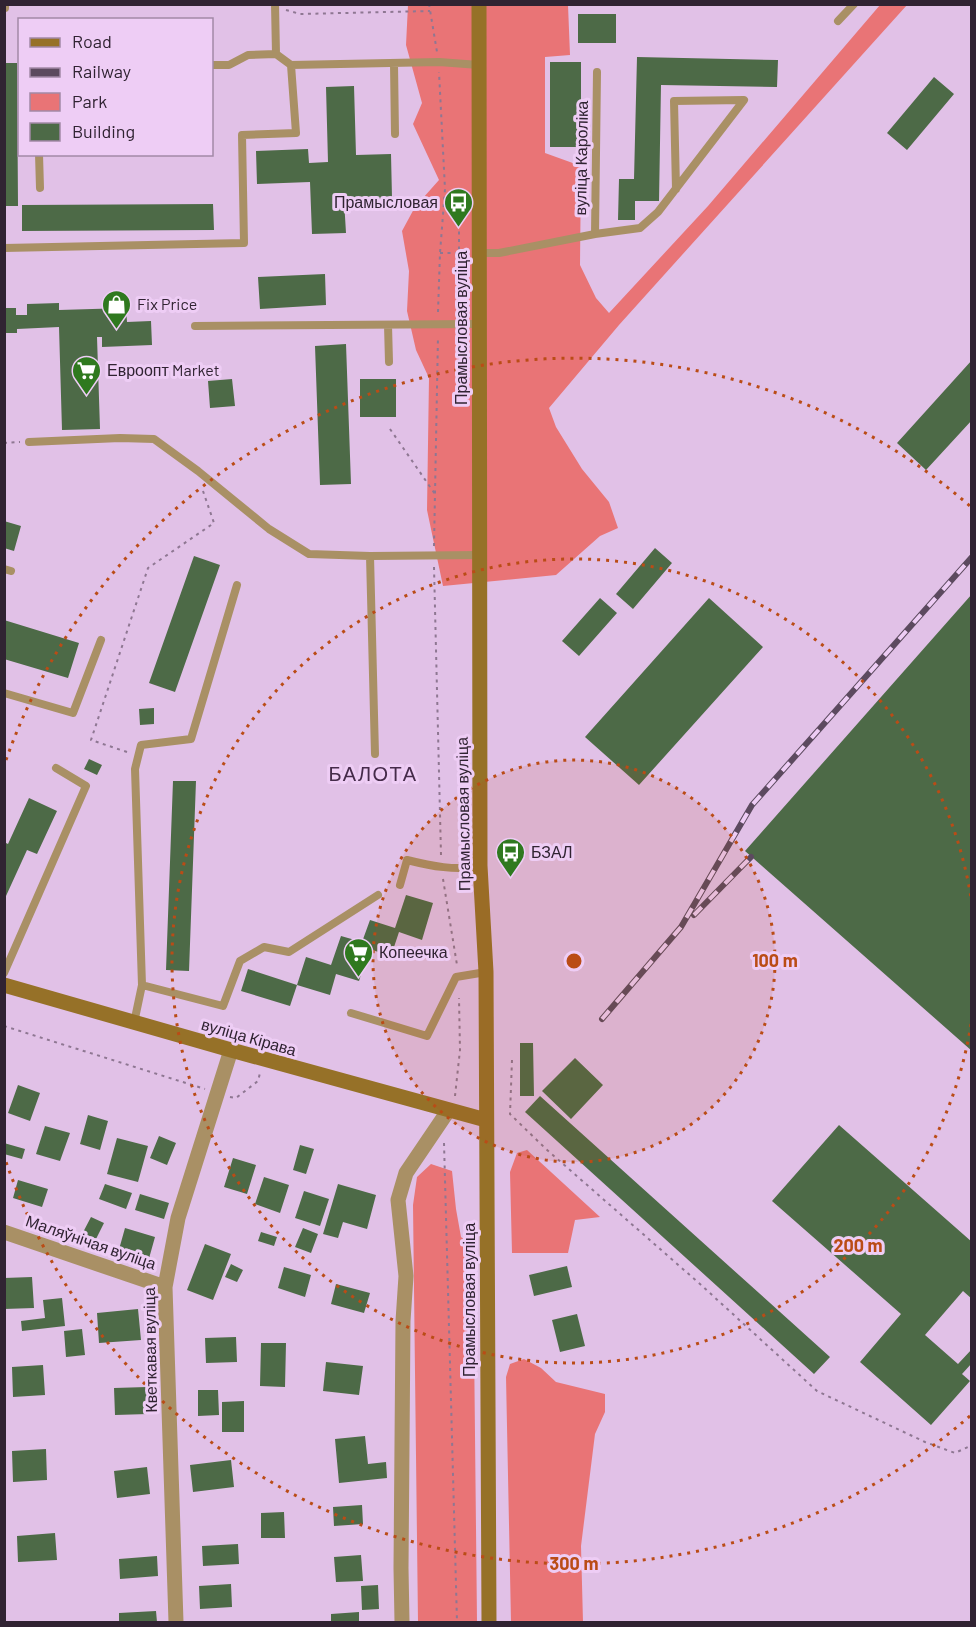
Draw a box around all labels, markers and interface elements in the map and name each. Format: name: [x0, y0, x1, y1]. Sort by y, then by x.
legend: [18, 18, 213, 156]
text: Road: [72, 30, 112, 52]
text: Railway: [72, 60, 131, 82]
text: Park: [72, 90, 107, 112]
street label: вуліца Кароліка: [570, 100, 591, 216]
text: Building: [72, 120, 135, 142]
bus stop icon: Прамысловая: [443, 186, 475, 228]
place label: Прамысловая: [334, 192, 438, 211]
street label: Прамысловая вуліца: [451, 251, 470, 405]
shop icon: Fix Price: [100, 288, 132, 330]
place label: Fix Price: [137, 294, 197, 313]
supermarket icon: Евроопт Market: [70, 354, 102, 396]
place label: Евроопт Market: [107, 360, 219, 379]
street label: Прамысловая вуліца: [452, 737, 473, 891]
district label: БАЛОТА: [328, 761, 418, 785]
bus stop icon: БЗАЛ: [494, 836, 526, 878]
place label: БЗАЛ: [531, 842, 573, 861]
supermarket icon: Копеечка: [342, 936, 374, 978]
place label: Копеечка: [379, 942, 448, 961]
text: 100 m: [752, 949, 798, 971]
centre of rings: [564, 951, 584, 971]
street label: вуліца Кірава: [199, 1014, 299, 1059]
street label: Маляўнічая вуліца: [23, 1210, 159, 1273]
street label: Прамысловая вуліца: [459, 1223, 478, 1377]
text: 200 m: [833, 1234, 883, 1256]
street label: Кветкавая вуліца: [139, 1287, 160, 1413]
text: 300 m: [550, 1552, 598, 1574]

